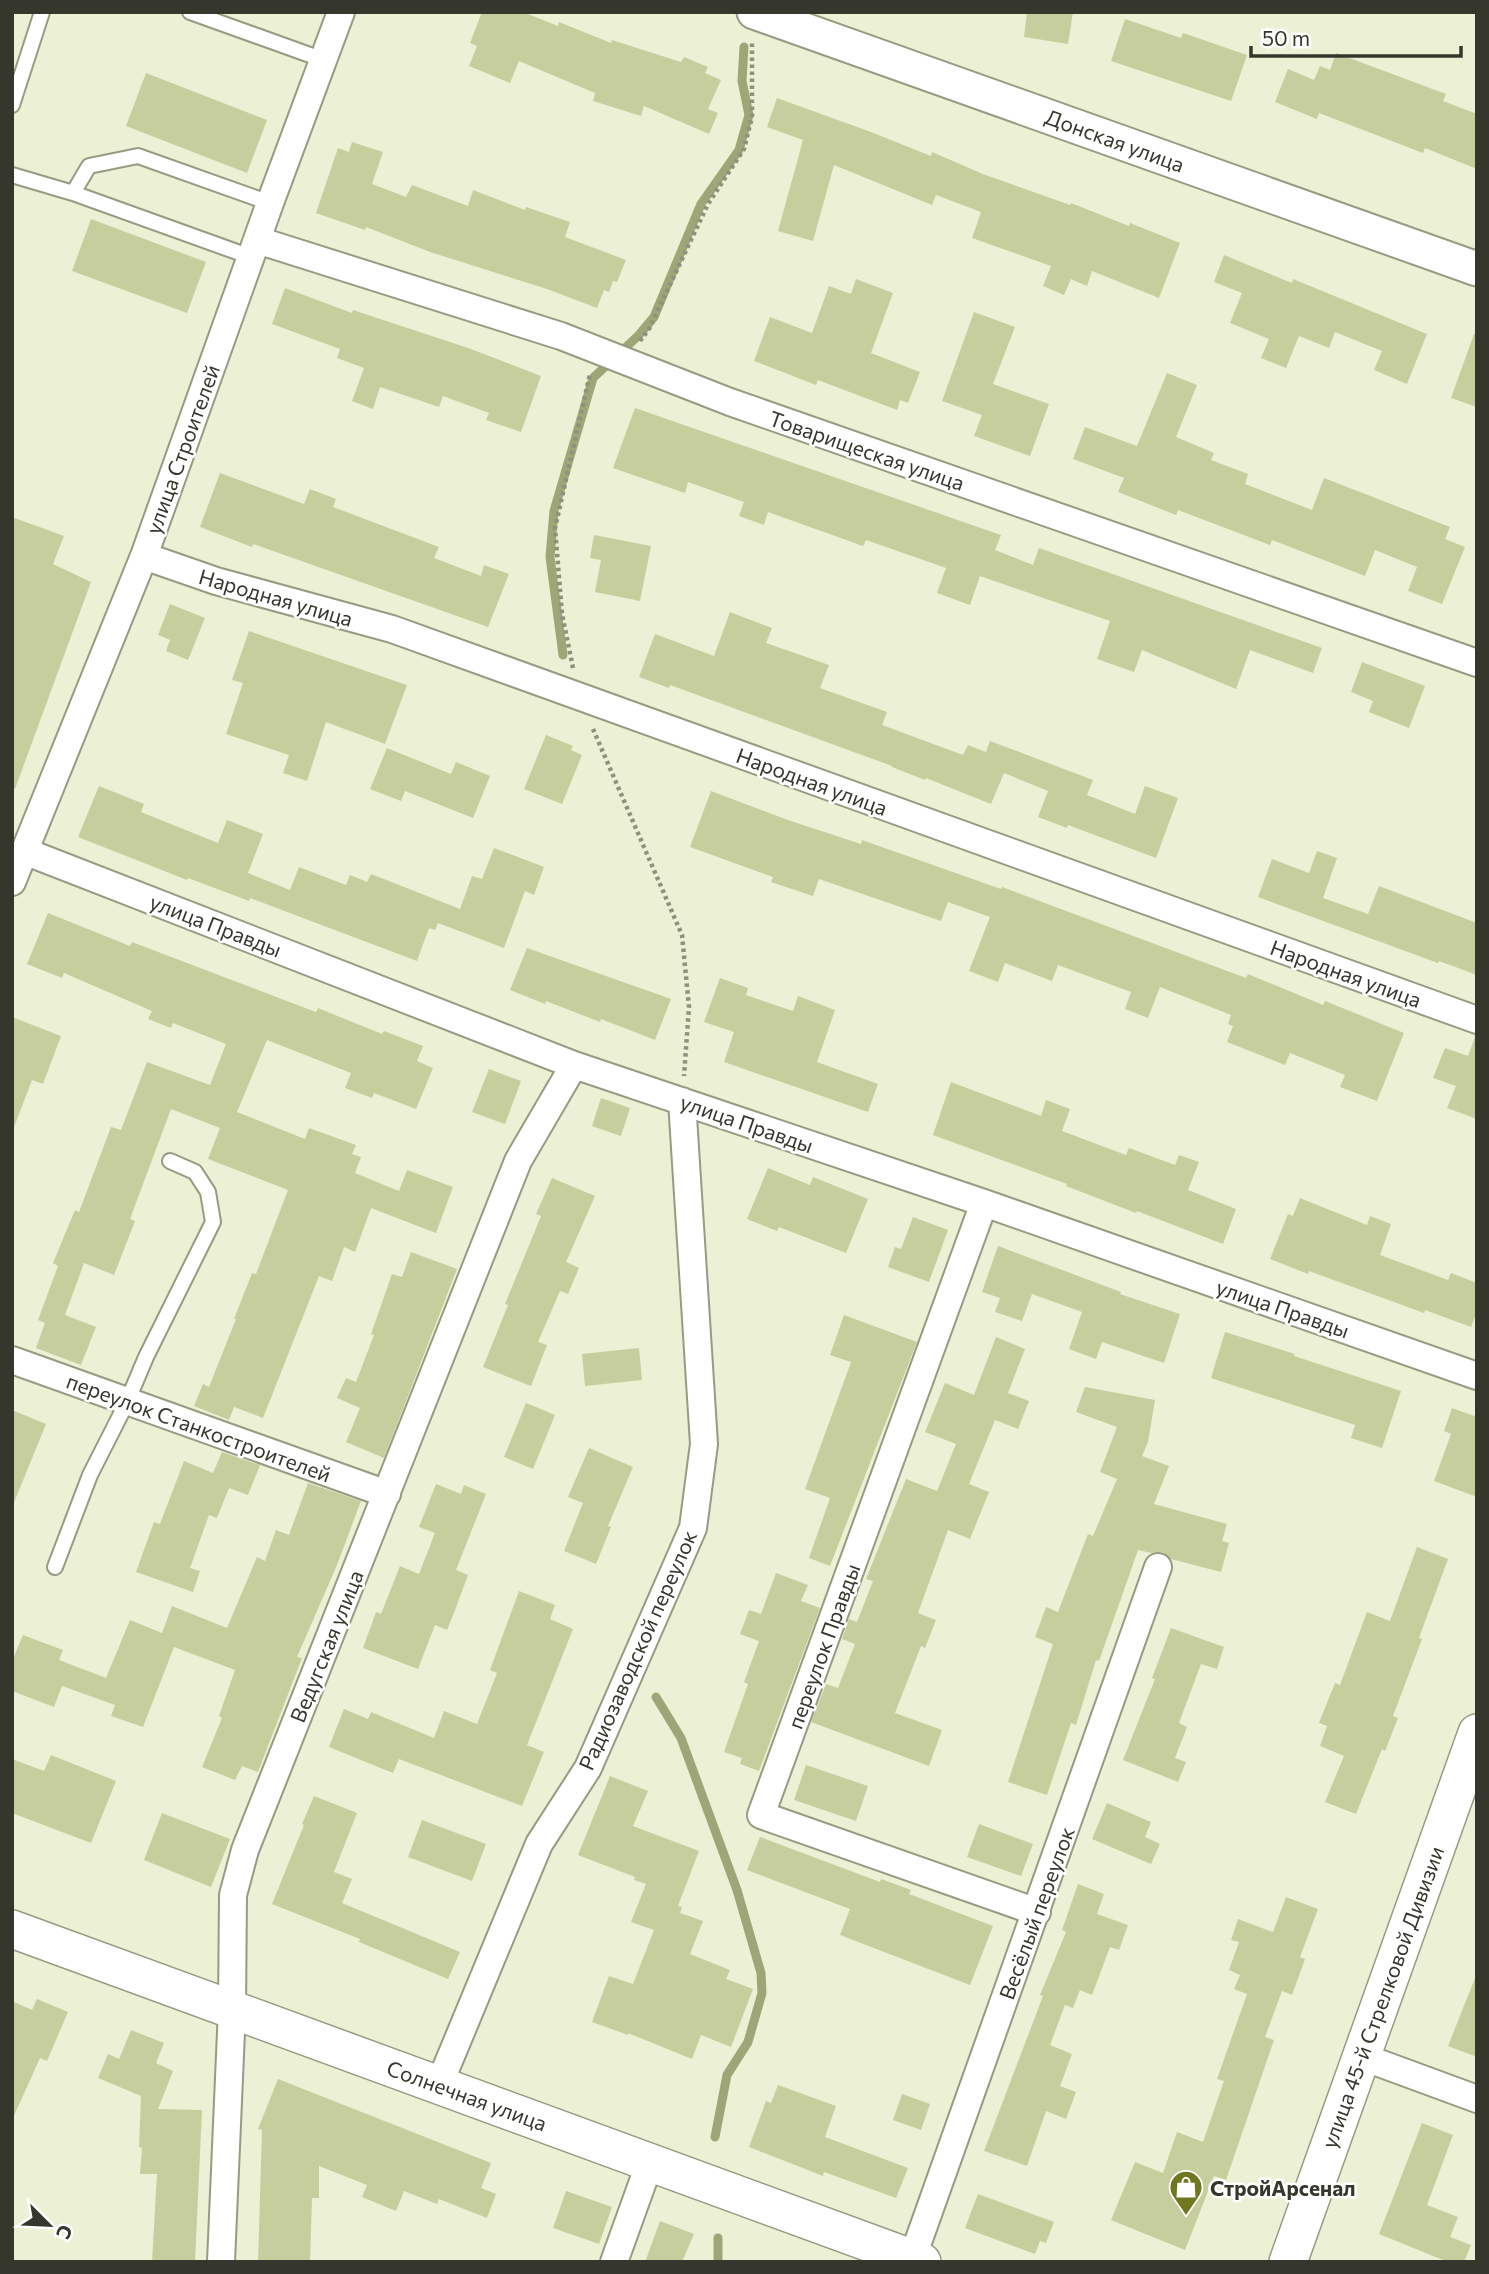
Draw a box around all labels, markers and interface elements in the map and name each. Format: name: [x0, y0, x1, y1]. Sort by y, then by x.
scale bar: [1251, 14, 1461, 58]
text: 50 m: [1262, 25, 1310, 50]
street label: Донская улица: [1042, 103, 1188, 177]
street label: улица Строителей: [140, 361, 224, 537]
street label: Товарищеская улица: [766, 405, 968, 495]
street label: Народная улица: [196, 563, 356, 631]
street label: Народная улица: [733, 742, 891, 820]
street label: улица Правды: [147, 888, 285, 962]
street label: Народная улица: [1267, 934, 1425, 1012]
street label: улица Правды: [677, 1089, 817, 1157]
street label: улица Правды: [1213, 1274, 1353, 1342]
street label: переулок Станкостроителей: [63, 1367, 335, 1487]
street label: Радиозаводской переулок: [573, 1526, 701, 1774]
street label: переулок Правды: [782, 1560, 864, 1732]
street label: Ведугская улица: [284, 1566, 368, 1726]
street label: Весёлый переулок: [993, 1823, 1079, 2003]
street label: улица 45-й Стрелковой Дивизии: [1316, 1843, 1448, 2151]
street label: Солнечная улица: [384, 2054, 550, 2136]
shop icon: СтройАрсенал: [1167, 2168, 1205, 2217]
place label: СтройАрсенал: [1210, 2175, 1356, 2200]
north arrow: [14, 2190, 84, 2260]
text: С: [52, 2222, 78, 2243]

